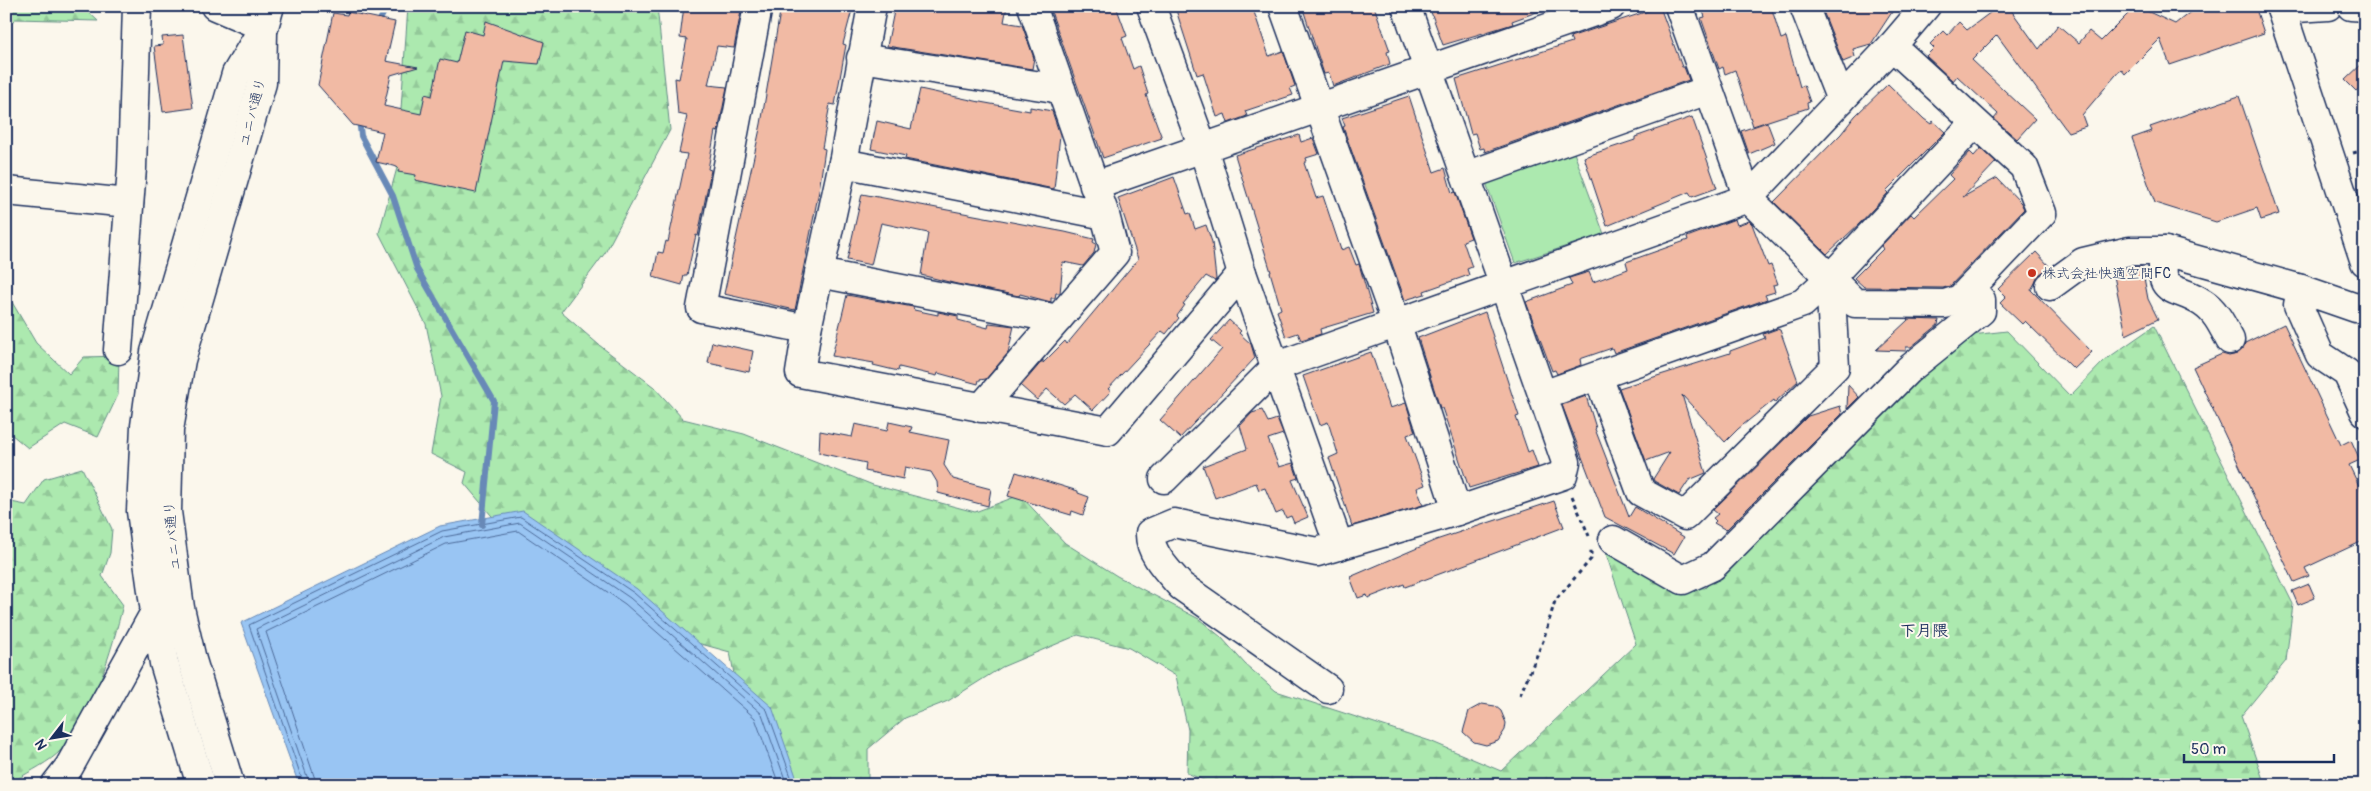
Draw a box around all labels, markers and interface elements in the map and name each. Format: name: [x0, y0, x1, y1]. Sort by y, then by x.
street label: ユニバ通り: [236, 76, 269, 148]
place label: 株式会社快適空間FC: [2042, 265, 2171, 282]
marker: 株式会社快適空間FC: [2026, 267, 2038, 279]
street label: ユニバ通り: [160, 500, 185, 572]
district label: 下月隈: [1900, 621, 1948, 641]
north arrow: [28, 714, 78, 764]
scale bar: [2184, 731, 2334, 763]
text: N: [32, 736, 51, 753]
text: 50 m: [2191, 740, 2226, 759]

